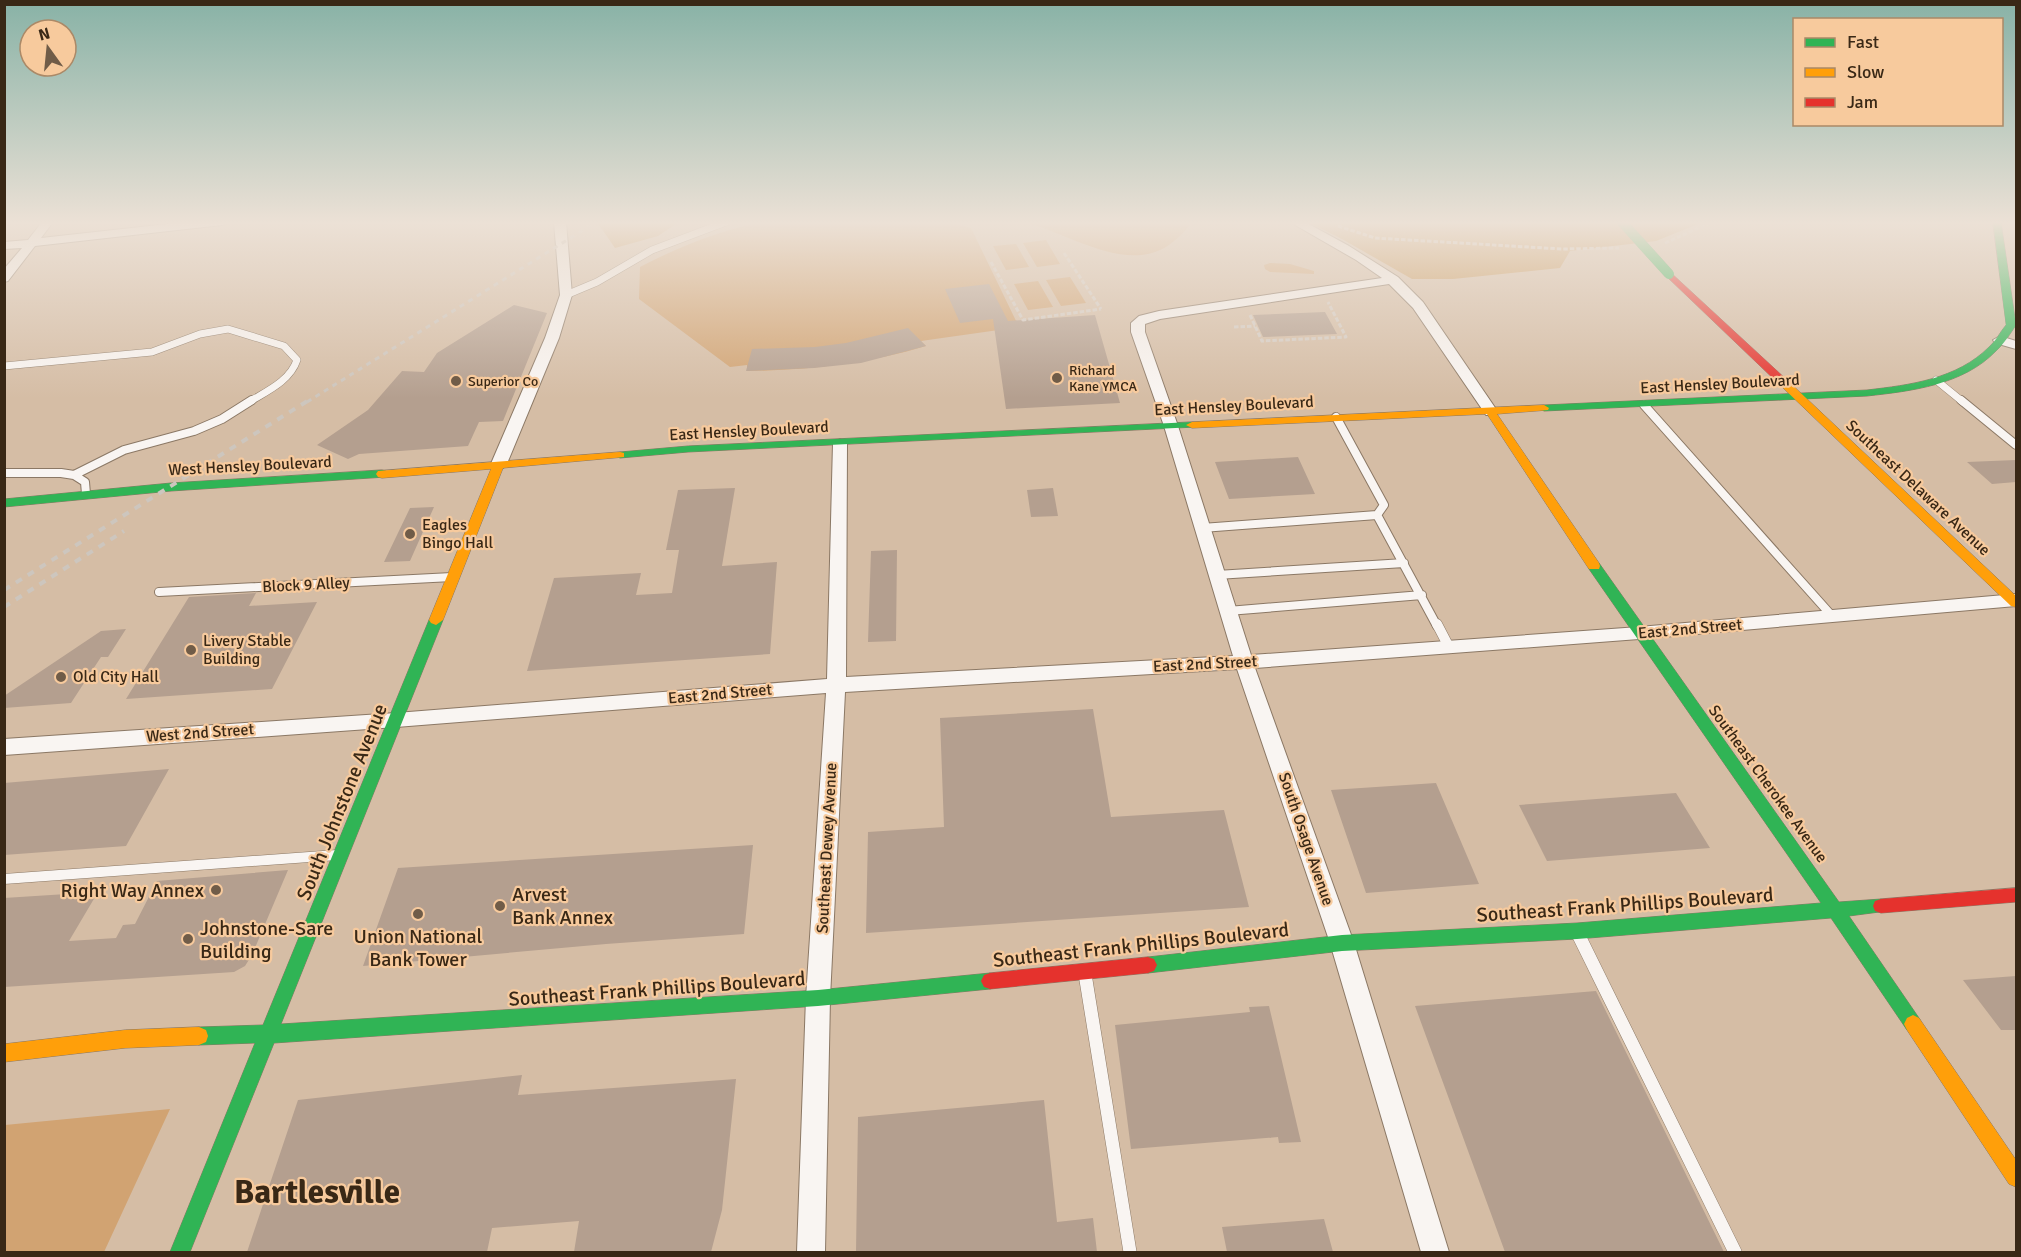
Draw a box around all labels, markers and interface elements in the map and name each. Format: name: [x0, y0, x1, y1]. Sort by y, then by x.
north arrow: [18, 18, 78, 78]
legend: [1793, 18, 2003, 126]
text: N: [36, 23, 52, 46]
text: Fast: [1847, 31, 1879, 53]
text: Slow: [1847, 61, 1884, 83]
text: Jam: [1847, 91, 1878, 113]
place label: Richard Kane YMCA: [1069, 362, 1138, 395]
street label: East Hensley Boulevard: [1640, 370, 1800, 398]
marker: Richard Kane YMCA: [1050, 371, 1064, 385]
place label: Superior Co: [468, 373, 538, 390]
marker: Superior Co: [449, 374, 463, 388]
street label: East Hensley Boulevard: [1154, 392, 1314, 420]
street label: Southeast Delaware Avenue: [1842, 416, 1994, 560]
street label: East Hensley Boulevard: [669, 417, 829, 445]
street label: West Hensley Boulevard: [168, 452, 332, 480]
place label: Eagles Bingo Hall: [422, 515, 493, 553]
marker: Eagles Bingo Hall: [403, 527, 417, 541]
street label: Block 9 Alley: [262, 573, 351, 597]
street label: East 2nd Street: [1637, 614, 1743, 644]
place label: Livery Stable Building: [203, 631, 291, 669]
marker: Livery Stable Building: [184, 643, 198, 657]
street label: East 2nd Street: [1152, 651, 1258, 677]
place label: Old City Hall: [73, 667, 159, 687]
marker: Old City Hall: [54, 670, 68, 684]
street label: East 2nd Street: [667, 679, 773, 709]
street label: South Johnstone Avenue: [291, 700, 393, 904]
street label: Southeast Cherokee Avenue: [1704, 701, 1832, 867]
street label: West 2nd Street: [145, 719, 255, 747]
street label: Southeast Dewey Avenue: [813, 762, 841, 934]
street label: South Osage Avenue: [1274, 770, 1338, 908]
place label: Right Way Annex: [61, 878, 204, 903]
place label: Arvest Bank Annex: [512, 882, 613, 930]
street label: Southeast Frank Phillips Boulevard: [1476, 882, 1774, 928]
marker: Right Way Annex: [209, 883, 223, 897]
marker: Arvest Bank Annex: [493, 899, 507, 913]
marker: Union National Bank Tower: [411, 907, 425, 921]
place label: Johnstone-Sare Building: [200, 916, 333, 964]
street label: Southeast Frank Phillips Boulevard: [992, 917, 1290, 973]
place label: Union National Bank Tower: [354, 924, 483, 972]
marker: Johnstone-Sare Building: [181, 932, 195, 946]
street label: Southeast Frank Phillips Boulevard: [508, 966, 806, 1012]
district label: Bartlesville: [234, 1172, 400, 1213]

